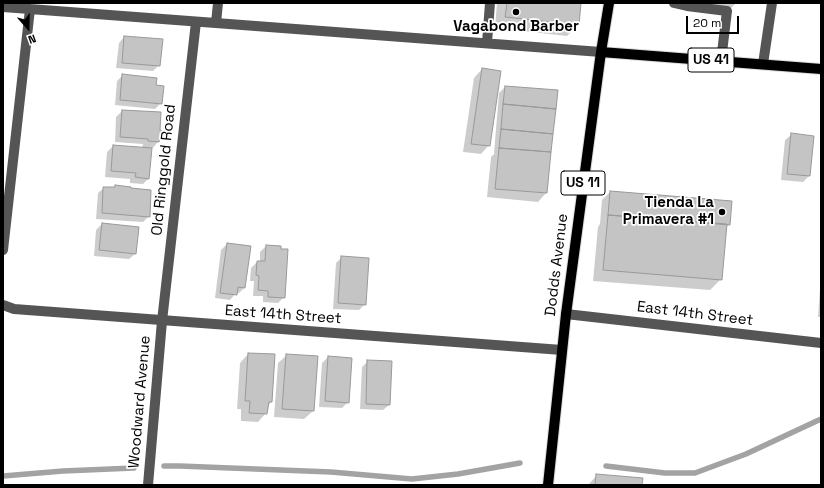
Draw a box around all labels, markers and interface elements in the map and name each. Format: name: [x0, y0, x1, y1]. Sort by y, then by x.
marker: Vagabond Barber: [511, 7, 521, 17]
north arrow: [8, 8, 48, 48]
scale bar: [688, 8, 741, 34]
text: 20 m: [693, 15, 721, 31]
place label: Vagabond Barber: [453, 18, 579, 36]
text: N: [26, 31, 38, 47]
road number: US 41: [688, 48, 734, 72]
street label: Old Ringgold Road: [148, 103, 180, 237]
road number: US 11: [561, 171, 605, 195]
place label: Tienda La Primavera #1: [623, 194, 714, 229]
marker: Tienda La Primavera #1: [717, 207, 727, 217]
street label: Dodds Avenue: [542, 213, 572, 317]
street label: East 14th Street: [636, 298, 754, 330]
street label: East 14th Street: [224, 302, 342, 328]
street label: Woodward Avenue: [125, 335, 155, 469]

